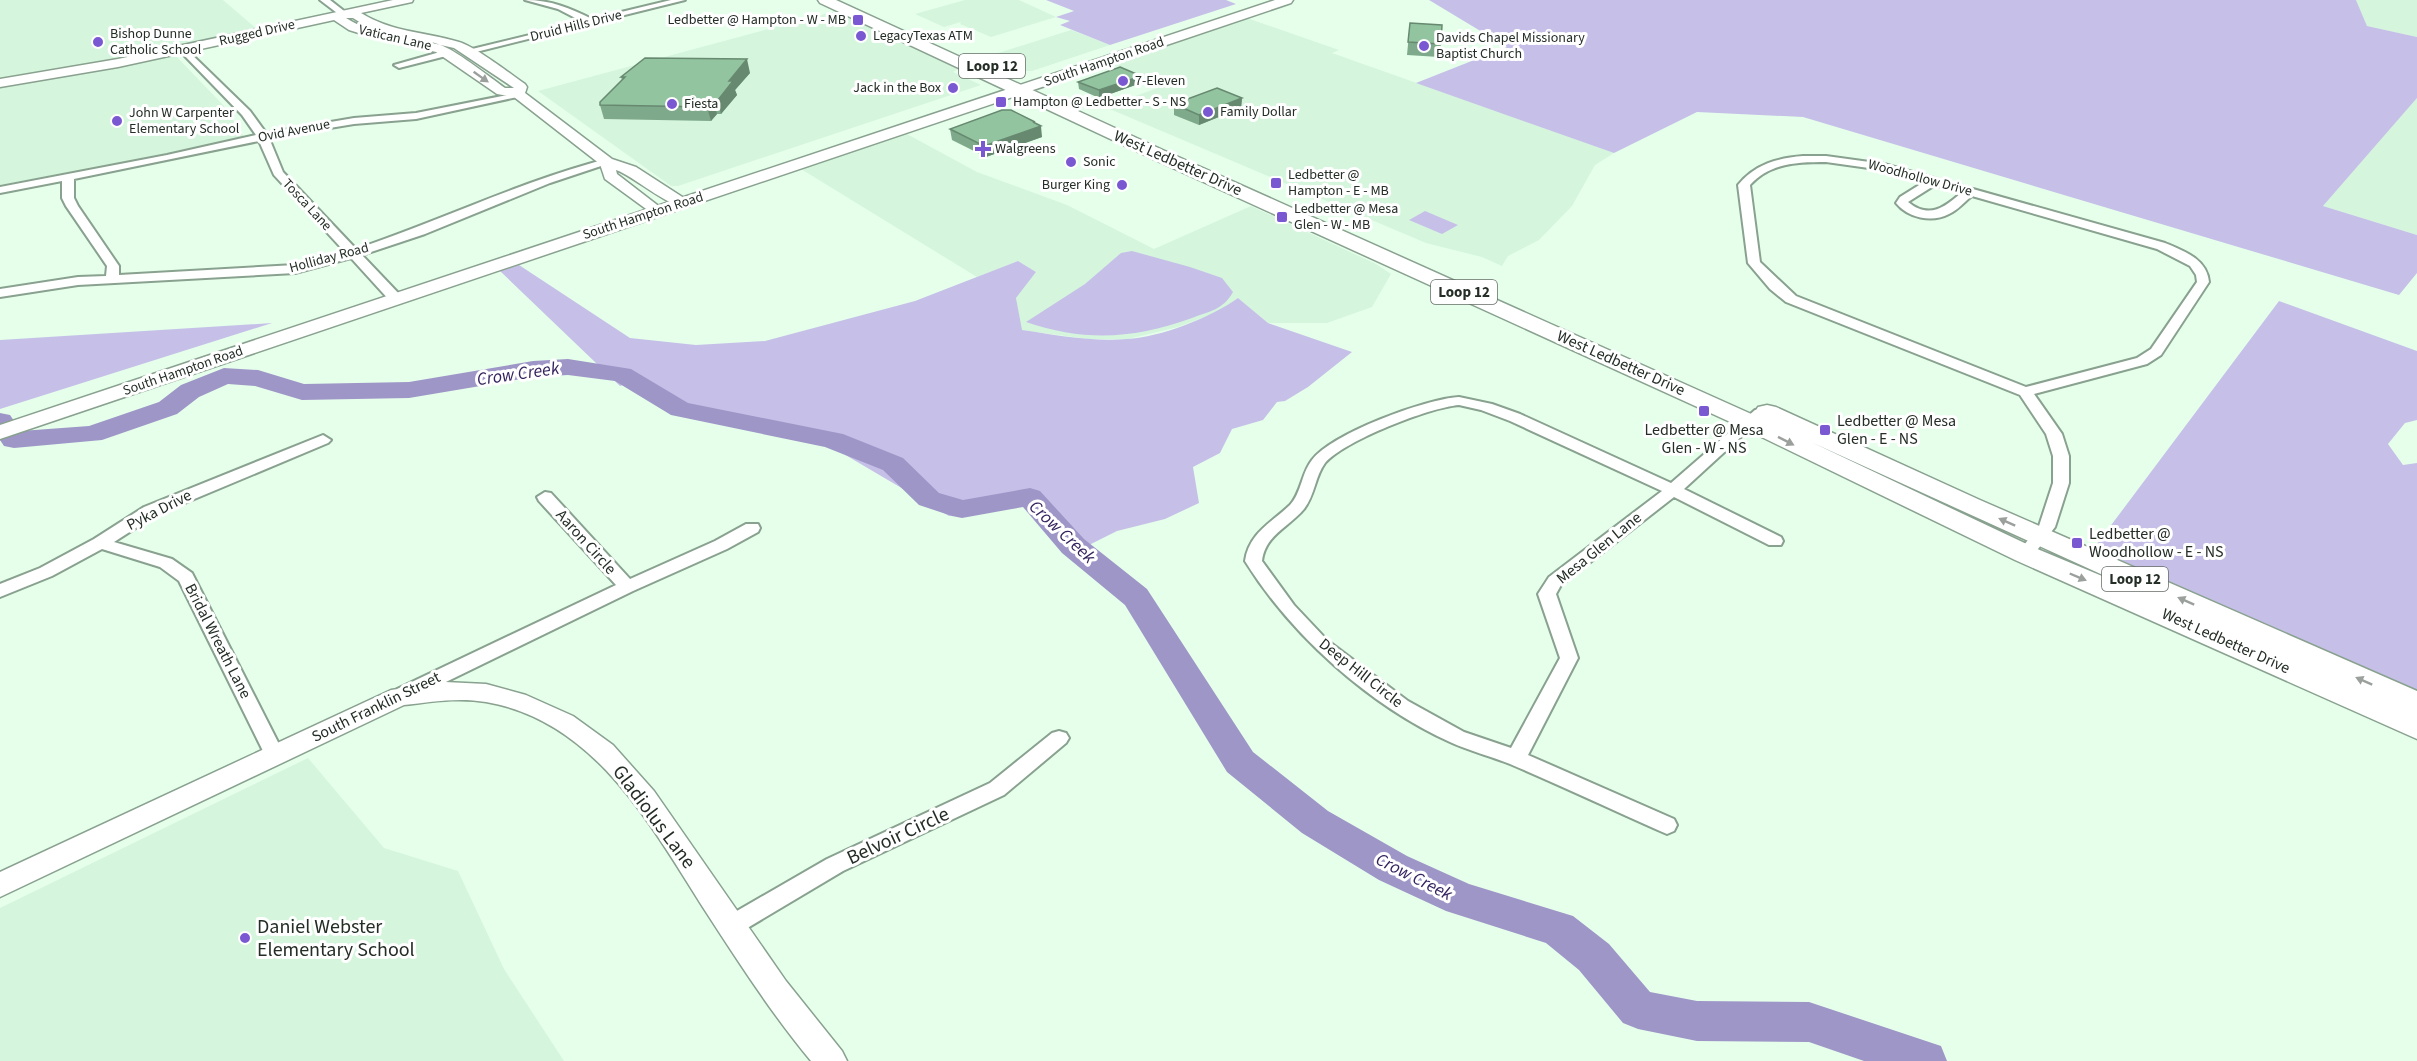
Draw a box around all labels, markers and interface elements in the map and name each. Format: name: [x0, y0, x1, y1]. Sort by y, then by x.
street label: Druid Hills Drive: [528, 5, 624, 47]
place label: Ledbetter @ Hampton - W - MB: [667, 10, 846, 30]
marker: Ledbetter @ Hampton - W - MB: [851, 13, 865, 27]
street label: Rugged Drive: [217, 15, 297, 51]
street label: Vatican Lane: [357, 20, 433, 56]
place label: Bishop Dunne Catholic School: [110, 24, 202, 60]
place label: LegacyTexas ATM: [873, 26, 973, 46]
place label: Davids Chapel Missionary Baptist Church: [1436, 28, 1585, 64]
marker: LegacyTexas ATM: [854, 29, 868, 43]
street label: South Hampton Road: [1041, 32, 1167, 92]
marker: Bishop Dunne Catholic School: [91, 35, 105, 49]
marker: Davids Chapel Missionary Baptist Church: [1417, 39, 1431, 53]
road number: Loop 12: [959, 54, 1025, 78]
one-way arrow: [473, 71, 489, 83]
place label: 7-Eleven: [1135, 71, 1185, 91]
marker: 7-Eleven: [1116, 74, 1130, 88]
place label: Jack in the Box: [853, 78, 942, 98]
marker: Jack in the Box: [946, 81, 960, 95]
place label: Hampton @ Ledbetter - S - NS: [1013, 92, 1186, 112]
place label: Fiesta: [684, 94, 718, 114]
marker: Hampton @ Ledbetter - S - NS: [994, 95, 1008, 109]
marker: Fiesta: [665, 97, 679, 111]
place label: Family Dollar: [1220, 102, 1297, 122]
place label: John W Carpenter Elementary School: [129, 103, 240, 139]
marker: Family Dollar: [1201, 105, 1215, 119]
marker: John W Carpenter Elementary School: [110, 114, 124, 128]
street label: Ovid Avenue: [256, 114, 332, 148]
street label: West Ledbetter Drive: [1110, 125, 1246, 201]
place label: Walgreens: [995, 139, 1056, 159]
marker: Walgreens: [976, 142, 990, 156]
place label: Sonic: [1083, 152, 1116, 172]
street label: Woodhollow Drive: [1866, 154, 1974, 202]
marker: Sonic: [1064, 155, 1078, 169]
place label: Ledbetter @ Hampton - E - MB: [1288, 165, 1389, 201]
street label: Tosca Lane: [278, 175, 336, 235]
place label: Burger King: [1042, 175, 1110, 195]
marker: Ledbetter @ Hampton - E - MB: [1269, 176, 1283, 190]
marker: Burger King: [1115, 178, 1129, 192]
street label: South Hampton Road: [580, 187, 706, 245]
place label: Ledbetter @ Mesa Glen - W - MB: [1294, 199, 1398, 235]
marker: Ledbetter @ Mesa Glen - W - MB: [1275, 210, 1289, 224]
street label: Holliday Road: [287, 238, 371, 278]
road number: Loop 12: [1431, 280, 1497, 304]
street label: West Ledbetter Drive: [1553, 325, 1689, 401]
street label: South Hampton Road: [120, 341, 246, 401]
water label: Crow Creek: [475, 356, 561, 392]
marker: Ledbetter @ Mesa Glen - W - NS: [1697, 404, 1711, 418]
place label: Ledbetter @ Mesa Glen - E - NS: [1837, 410, 1956, 450]
place label: Ledbetter @ Mesa Glen - W - NS: [1644, 419, 1764, 459]
marker: Ledbetter @ Mesa Glen - E - NS: [1818, 423, 1832, 437]
one-way arrow: [1778, 436, 1795, 446]
street label: Pyka Drive: [123, 484, 195, 536]
water label: Crow Creek: [1023, 495, 1101, 570]
street label: Aaron Circle: [551, 505, 621, 579]
street label: Mesa Glen Lane: [1552, 507, 1646, 589]
one-way arrow: [1998, 517, 2016, 527]
place label: Ledbetter @ Woodhollow - E - NS: [2089, 523, 2224, 563]
marker: Ledbetter @ Woodhollow - E - NS: [2070, 536, 2084, 550]
road number: Loop 12: [2102, 567, 2168, 591]
one-way arrow: [2070, 572, 2088, 582]
street label: Bridal Wreath Lane: [179, 580, 257, 702]
one-way arrow: [2176, 596, 2194, 606]
street label: West Ledbetter Drive: [2158, 603, 2294, 679]
street label: Deep Hill Circle: [1314, 633, 1408, 713]
street label: South Franklin Street: [308, 666, 445, 748]
one-way arrow: [2355, 676, 2372, 685]
street label: Gladiolus Lane: [606, 759, 702, 875]
street label: Belvoir Circle: [842, 800, 954, 872]
water label: Crow Creek: [1371, 847, 1457, 907]
place label: Daniel Webster Elementary School: [257, 913, 415, 964]
marker: Daniel Webster Elementary School: [238, 931, 252, 945]

